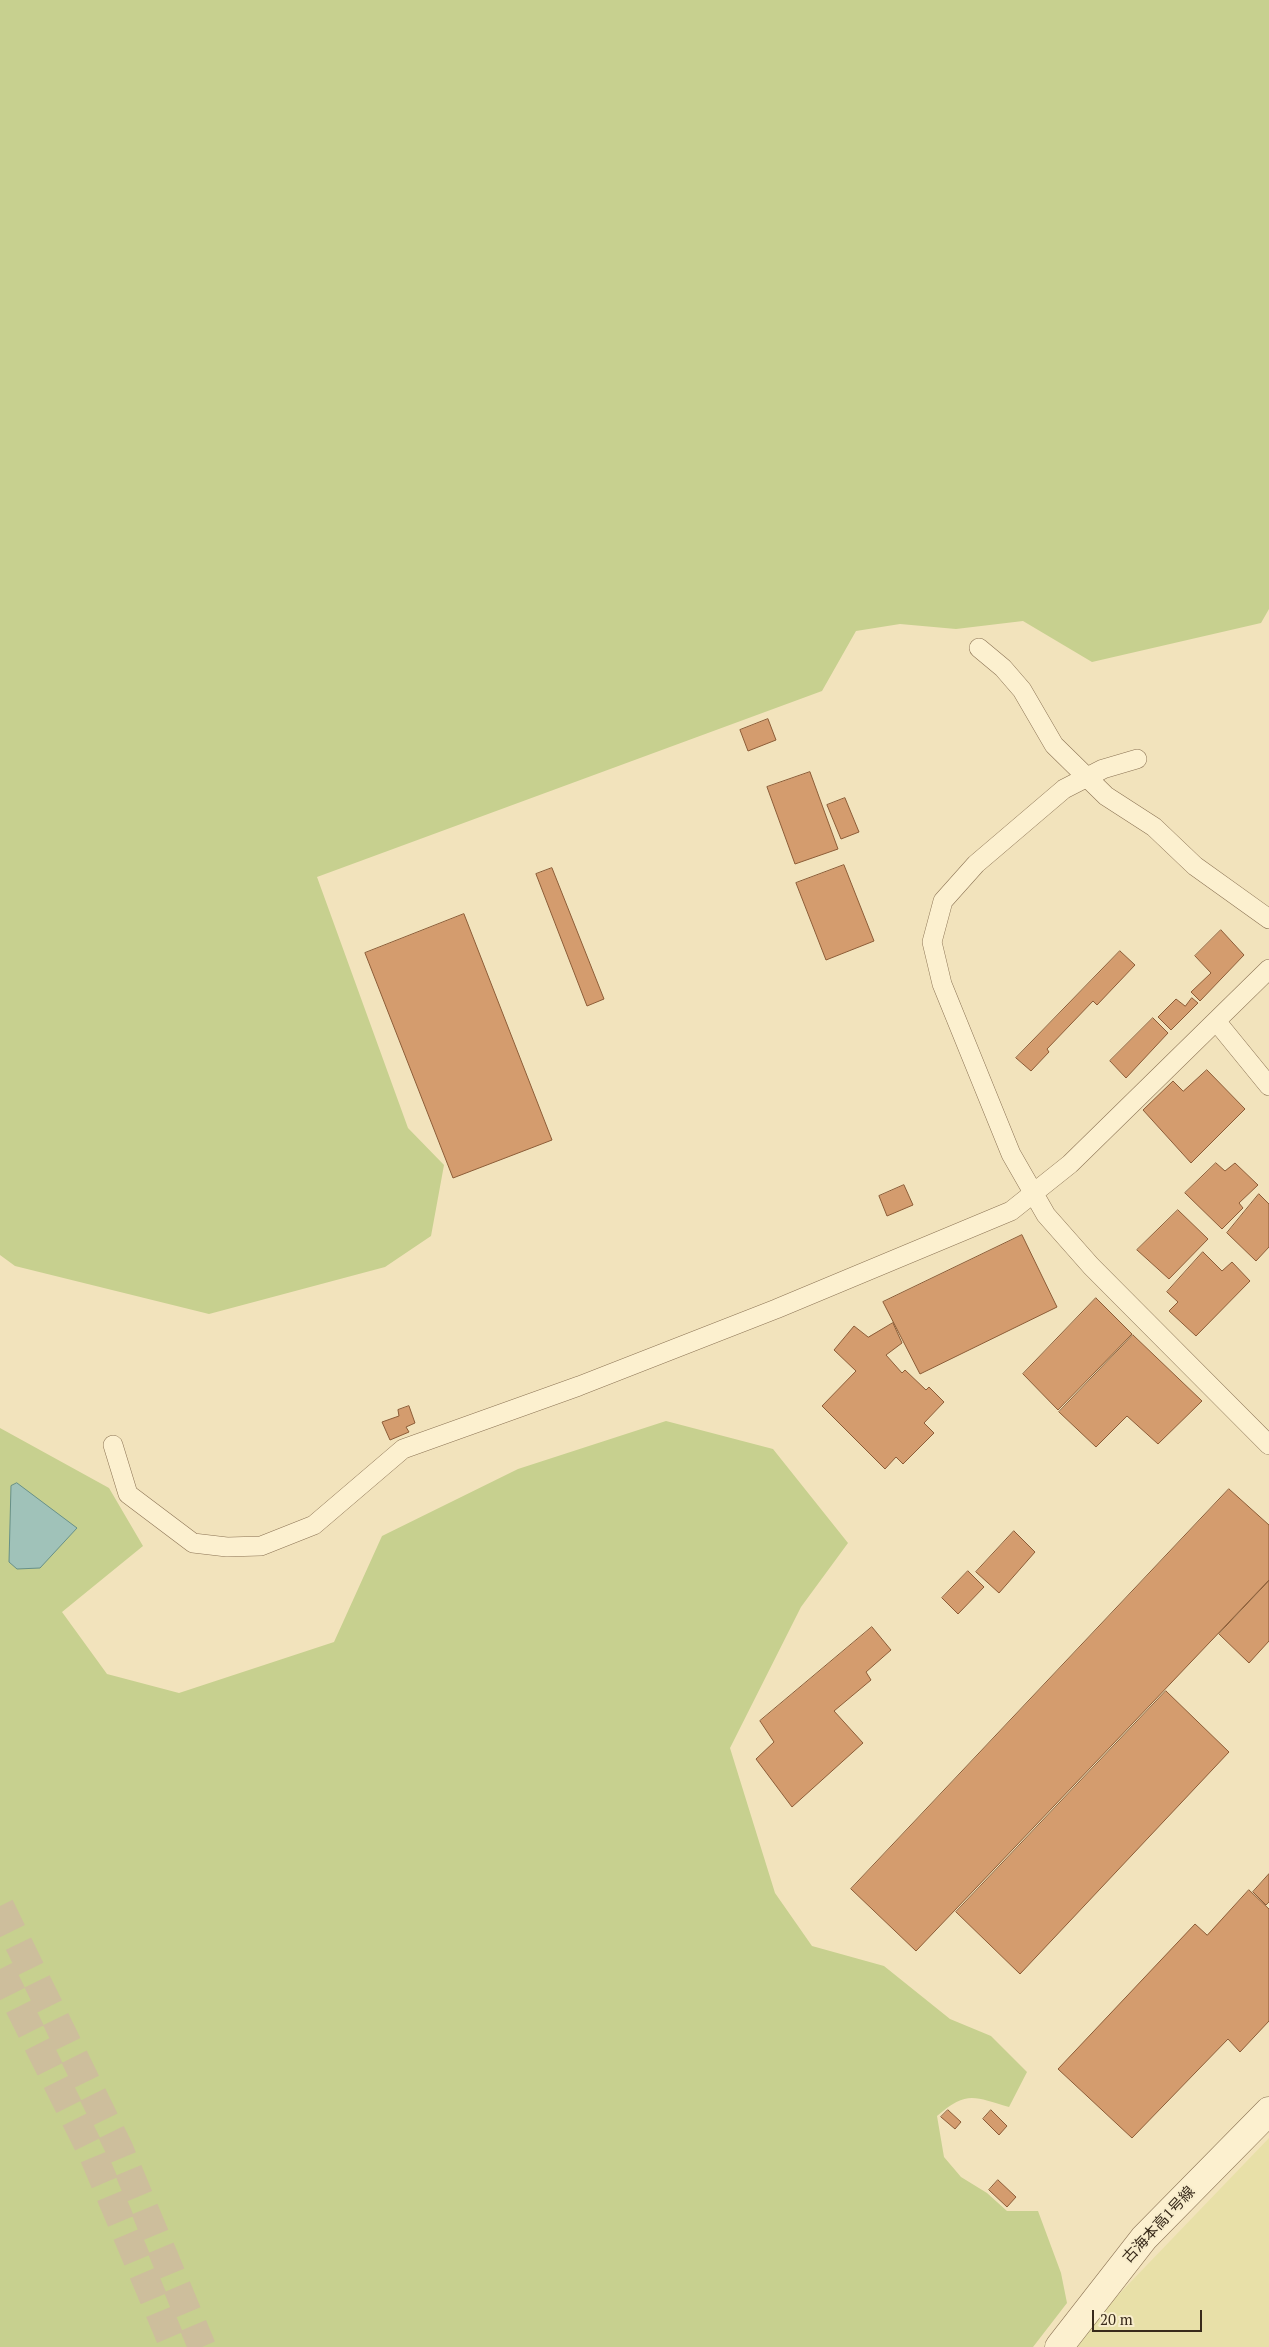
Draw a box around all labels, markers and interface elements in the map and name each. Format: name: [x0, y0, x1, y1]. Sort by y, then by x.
street label: 古海本高1号線: [1119, 2183, 1199, 2267]
scale bar: [1094, 2300, 1204, 2332]
text: 20 m: [1100, 2309, 1133, 2329]

